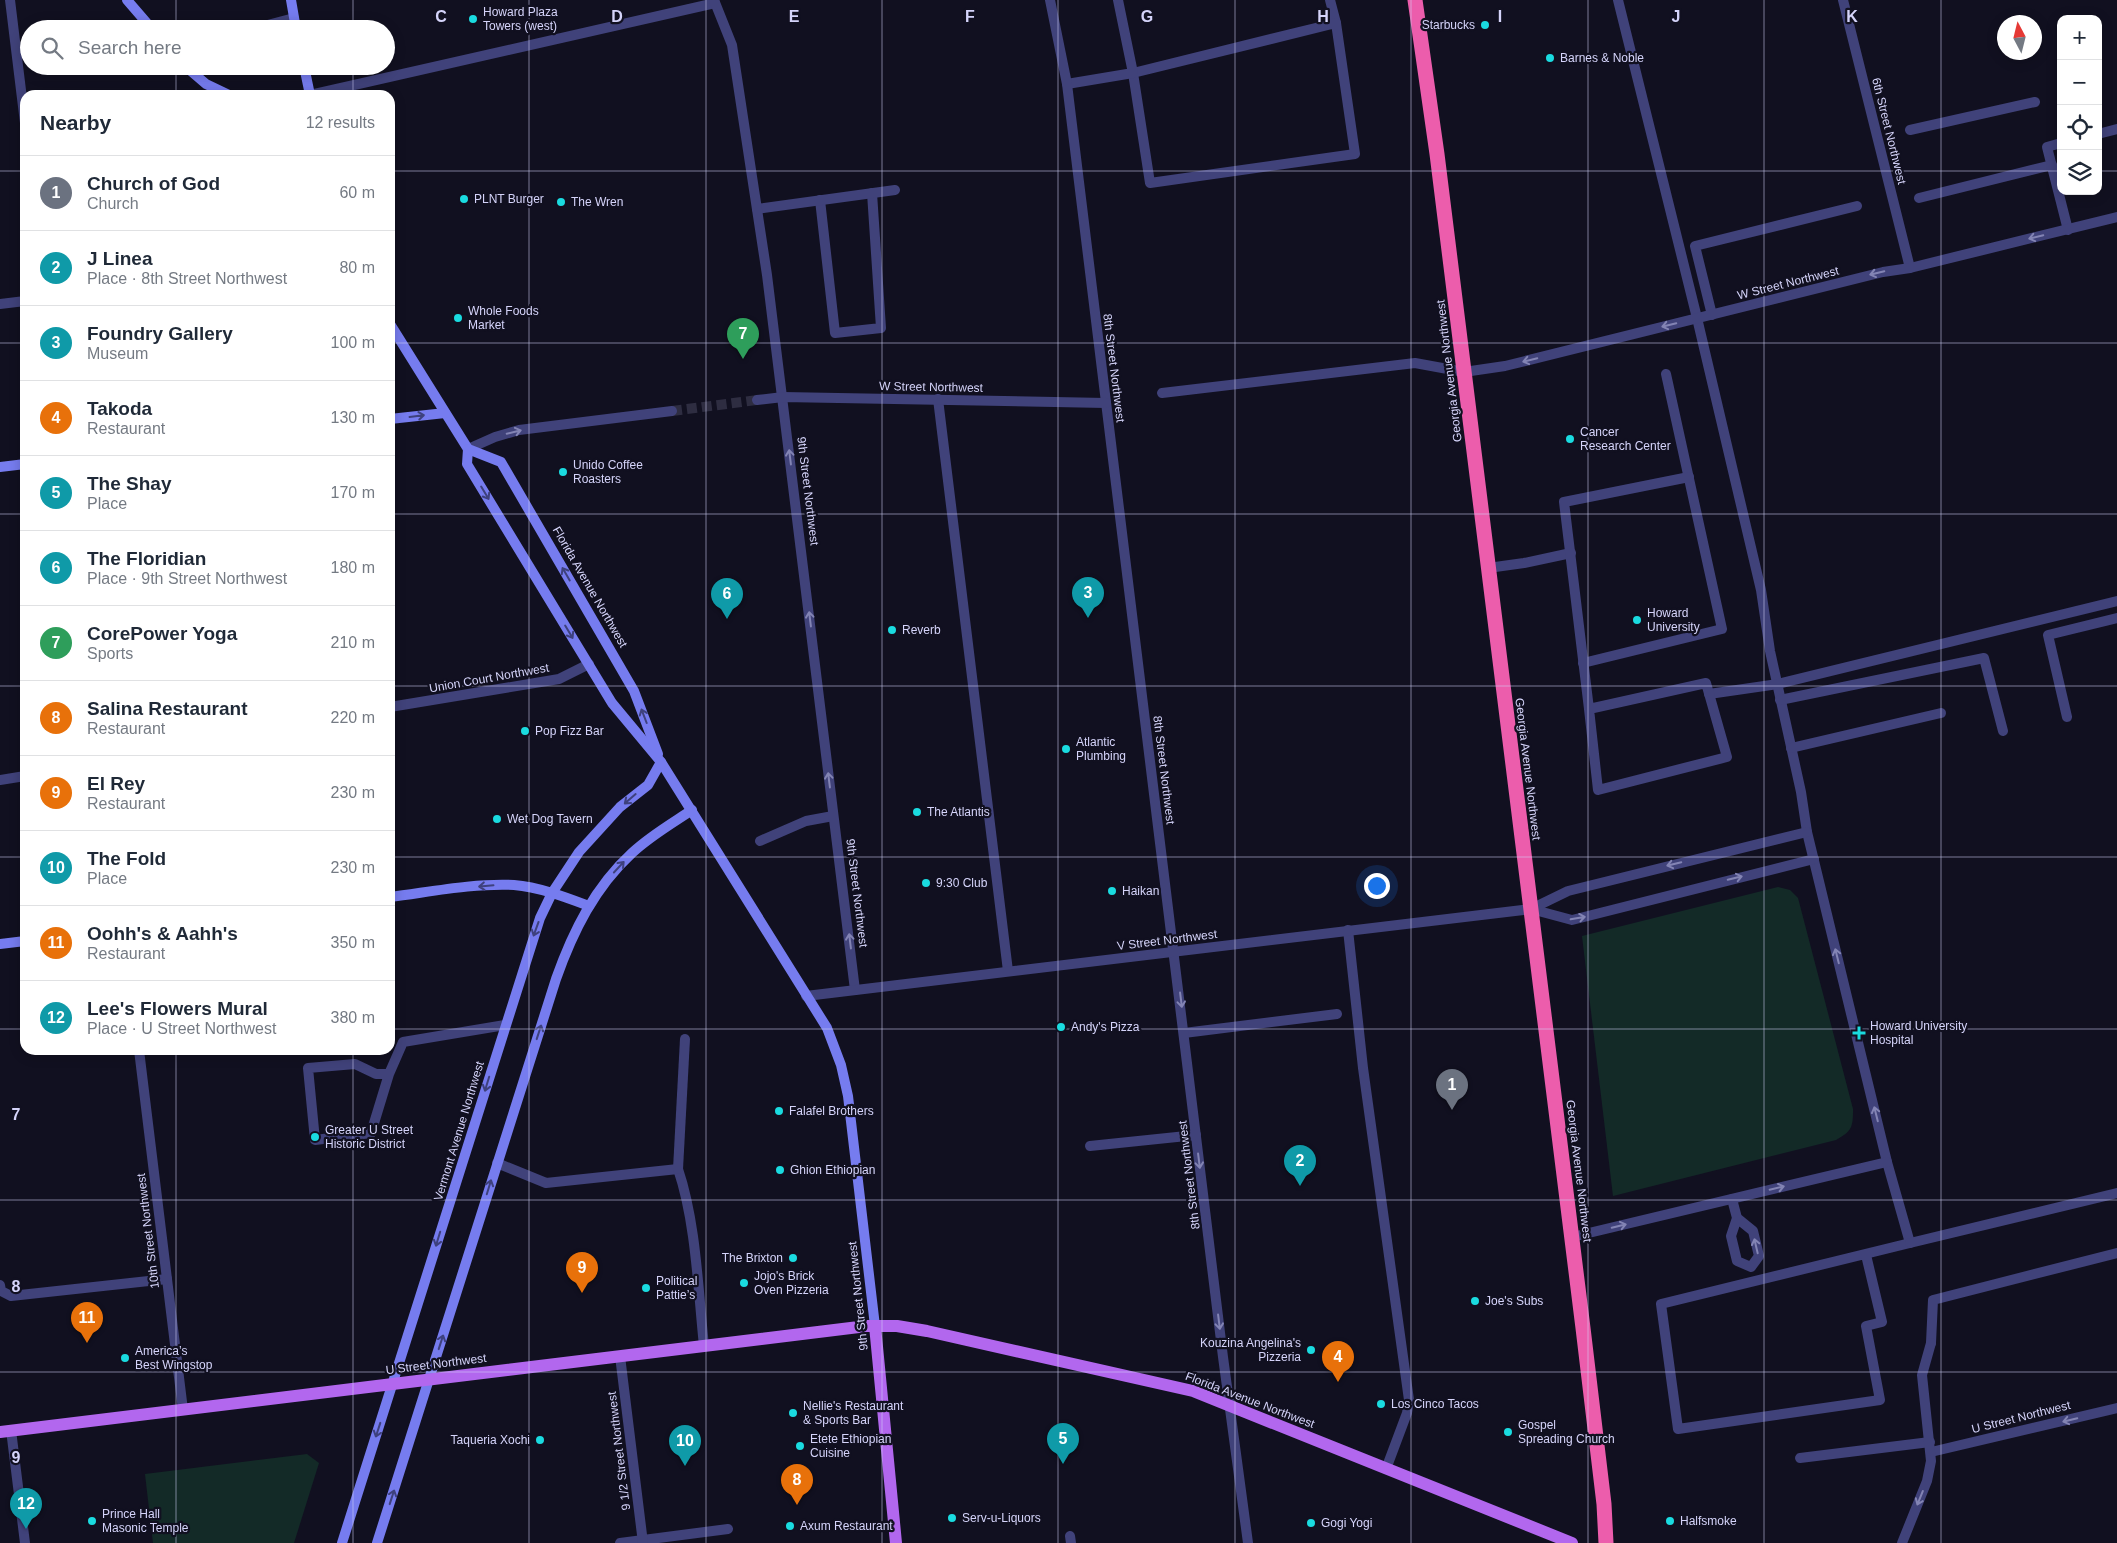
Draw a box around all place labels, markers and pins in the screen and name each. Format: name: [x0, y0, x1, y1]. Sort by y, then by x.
place label: Howard Plaza Towers (west): [483, 5, 558, 33]
marker: Howard Plaza Towers (west): [467, 13, 479, 25]
place label: Starbucks: [1422, 18, 1475, 32]
marker: Starbucks: [1479, 19, 1491, 31]
place label: Barnes & Noble: [1560, 51, 1644, 65]
marker: Barnes & Noble: [1544, 52, 1556, 64]
place label: PLNT Burger: [474, 192, 544, 206]
marker: PLNT Burger: [458, 193, 470, 205]
place label: The Wren: [571, 195, 623, 209]
marker: The Wren: [555, 196, 567, 208]
place label: Whole Foods Market: [468, 304, 539, 332]
marker: Whole Foods Market: [452, 312, 464, 324]
pin: 7: [727, 318, 759, 359]
place label: Cancer Research Center: [1580, 425, 1671, 453]
marker: Cancer Research Center: [1564, 433, 1576, 445]
place label: Unido Coffee Roasters: [573, 458, 643, 486]
marker: Unido Coffee Roasters: [557, 466, 569, 478]
pin: 3: [1072, 577, 1104, 618]
pin: 6: [711, 578, 743, 619]
place label: Howard University: [1647, 606, 1700, 634]
marker: Howard University: [1631, 614, 1643, 626]
place label: Reverb: [902, 623, 941, 637]
marker: Reverb: [886, 624, 898, 636]
place label: Pop Fizz Bar: [535, 724, 604, 738]
marker: Pop Fizz Bar: [519, 725, 531, 737]
place label: Atlantic Plumbing: [1076, 735, 1126, 763]
marker: Atlantic Plumbing: [1060, 743, 1072, 755]
place label: The Atlantis: [927, 805, 990, 819]
marker: The Atlantis: [911, 806, 923, 818]
place label: Wet Dog Tavern: [507, 812, 593, 826]
marker: Wet Dog Tavern: [491, 813, 503, 825]
place label: 9:30 Club: [936, 876, 988, 890]
marker: 9:30 Club: [920, 877, 932, 889]
place label: Haikan: [1122, 884, 1159, 898]
marker: Haikan: [1106, 885, 1118, 897]
place label: Howard University Hospital: [1870, 1019, 1967, 1047]
place label: Andy's Pizza: [1071, 1020, 1140, 1034]
marker: Andy's Pizza: [1055, 1021, 1067, 1033]
marker: Howard University Hospital: [1852, 1026, 1866, 1040]
pin: 1: [1436, 1069, 1468, 1110]
place label: Falafel Brothers: [789, 1104, 874, 1118]
marker: Falafel Brothers: [773, 1105, 785, 1117]
place label: Greater U Street Historic District: [325, 1123, 414, 1151]
marker: Greater U Street Historic District: [309, 1131, 321, 1143]
pin: 2: [1284, 1145, 1316, 1186]
place label: Ghion Ethiopian: [790, 1163, 875, 1177]
marker: Ghion Ethiopian: [774, 1164, 786, 1176]
place label: The Brixton: [722, 1251, 783, 1265]
pin: 9: [566, 1252, 598, 1293]
marker: The Brixton: [787, 1252, 799, 1264]
place label: Jojo's Brick Oven Pizzeria: [754, 1269, 829, 1297]
place label: Political Pattie’s: [656, 1274, 697, 1302]
marker: Jojo's Brick Oven Pizzeria: [738, 1277, 750, 1289]
marker: Political Pattie’s: [640, 1282, 652, 1294]
place label: Joe's Subs: [1485, 1294, 1543, 1308]
marker: Joe's Subs: [1469, 1295, 1481, 1307]
pin: 11: [71, 1302, 103, 1343]
place label: Kouzina Angelina's Pizzeria: [1200, 1336, 1301, 1364]
pin: 4: [1322, 1341, 1354, 1382]
place label: America’s Best Wingstop: [135, 1344, 213, 1372]
marker: Kouzina Angelina's Pizzeria: [1305, 1344, 1317, 1356]
marker: America’s Best Wingstop: [119, 1352, 131, 1364]
place label: Los Cinco Tacos: [1391, 1397, 1479, 1411]
marker: Los Cinco Tacos: [1375, 1398, 1387, 1410]
place label: Nellie's Restaurant & Sports Bar: [803, 1399, 904, 1427]
marker: Nellie's Restaurant & Sports Bar: [787, 1407, 799, 1419]
place label: Gospel Spreading Church: [1518, 1418, 1615, 1446]
pin: 5: [1047, 1423, 1079, 1464]
pin: 10: [669, 1425, 701, 1466]
marker: Gospel Spreading Church: [1502, 1426, 1514, 1438]
place label: Etete Ethiopian Cuisine: [810, 1432, 891, 1460]
place label: Taqueria Xochi: [451, 1433, 530, 1447]
marker: Taqueria Xochi: [534, 1434, 546, 1446]
marker: Etete Ethiopian Cuisine: [794, 1440, 806, 1452]
pin: 8: [781, 1464, 813, 1505]
pin: 12: [10, 1488, 42, 1529]
place label: Prince Hall Masonic Temple: [102, 1507, 189, 1535]
place label: Serv-u-Liquors: [962, 1511, 1041, 1525]
marker: Serv-u-Liquors: [946, 1512, 958, 1524]
place label: Halfsmoke: [1680, 1514, 1737, 1528]
marker: Prince Hall Masonic Temple: [86, 1515, 98, 1527]
marker: Halfsmoke: [1664, 1515, 1676, 1527]
place label: Gogi Yogi: [1321, 1516, 1372, 1530]
marker: Gogi Yogi: [1305, 1517, 1317, 1529]
place label: Axum Restaurant: [800, 1519, 893, 1533]
marker: Axum Restaurant: [784, 1520, 796, 1532]

